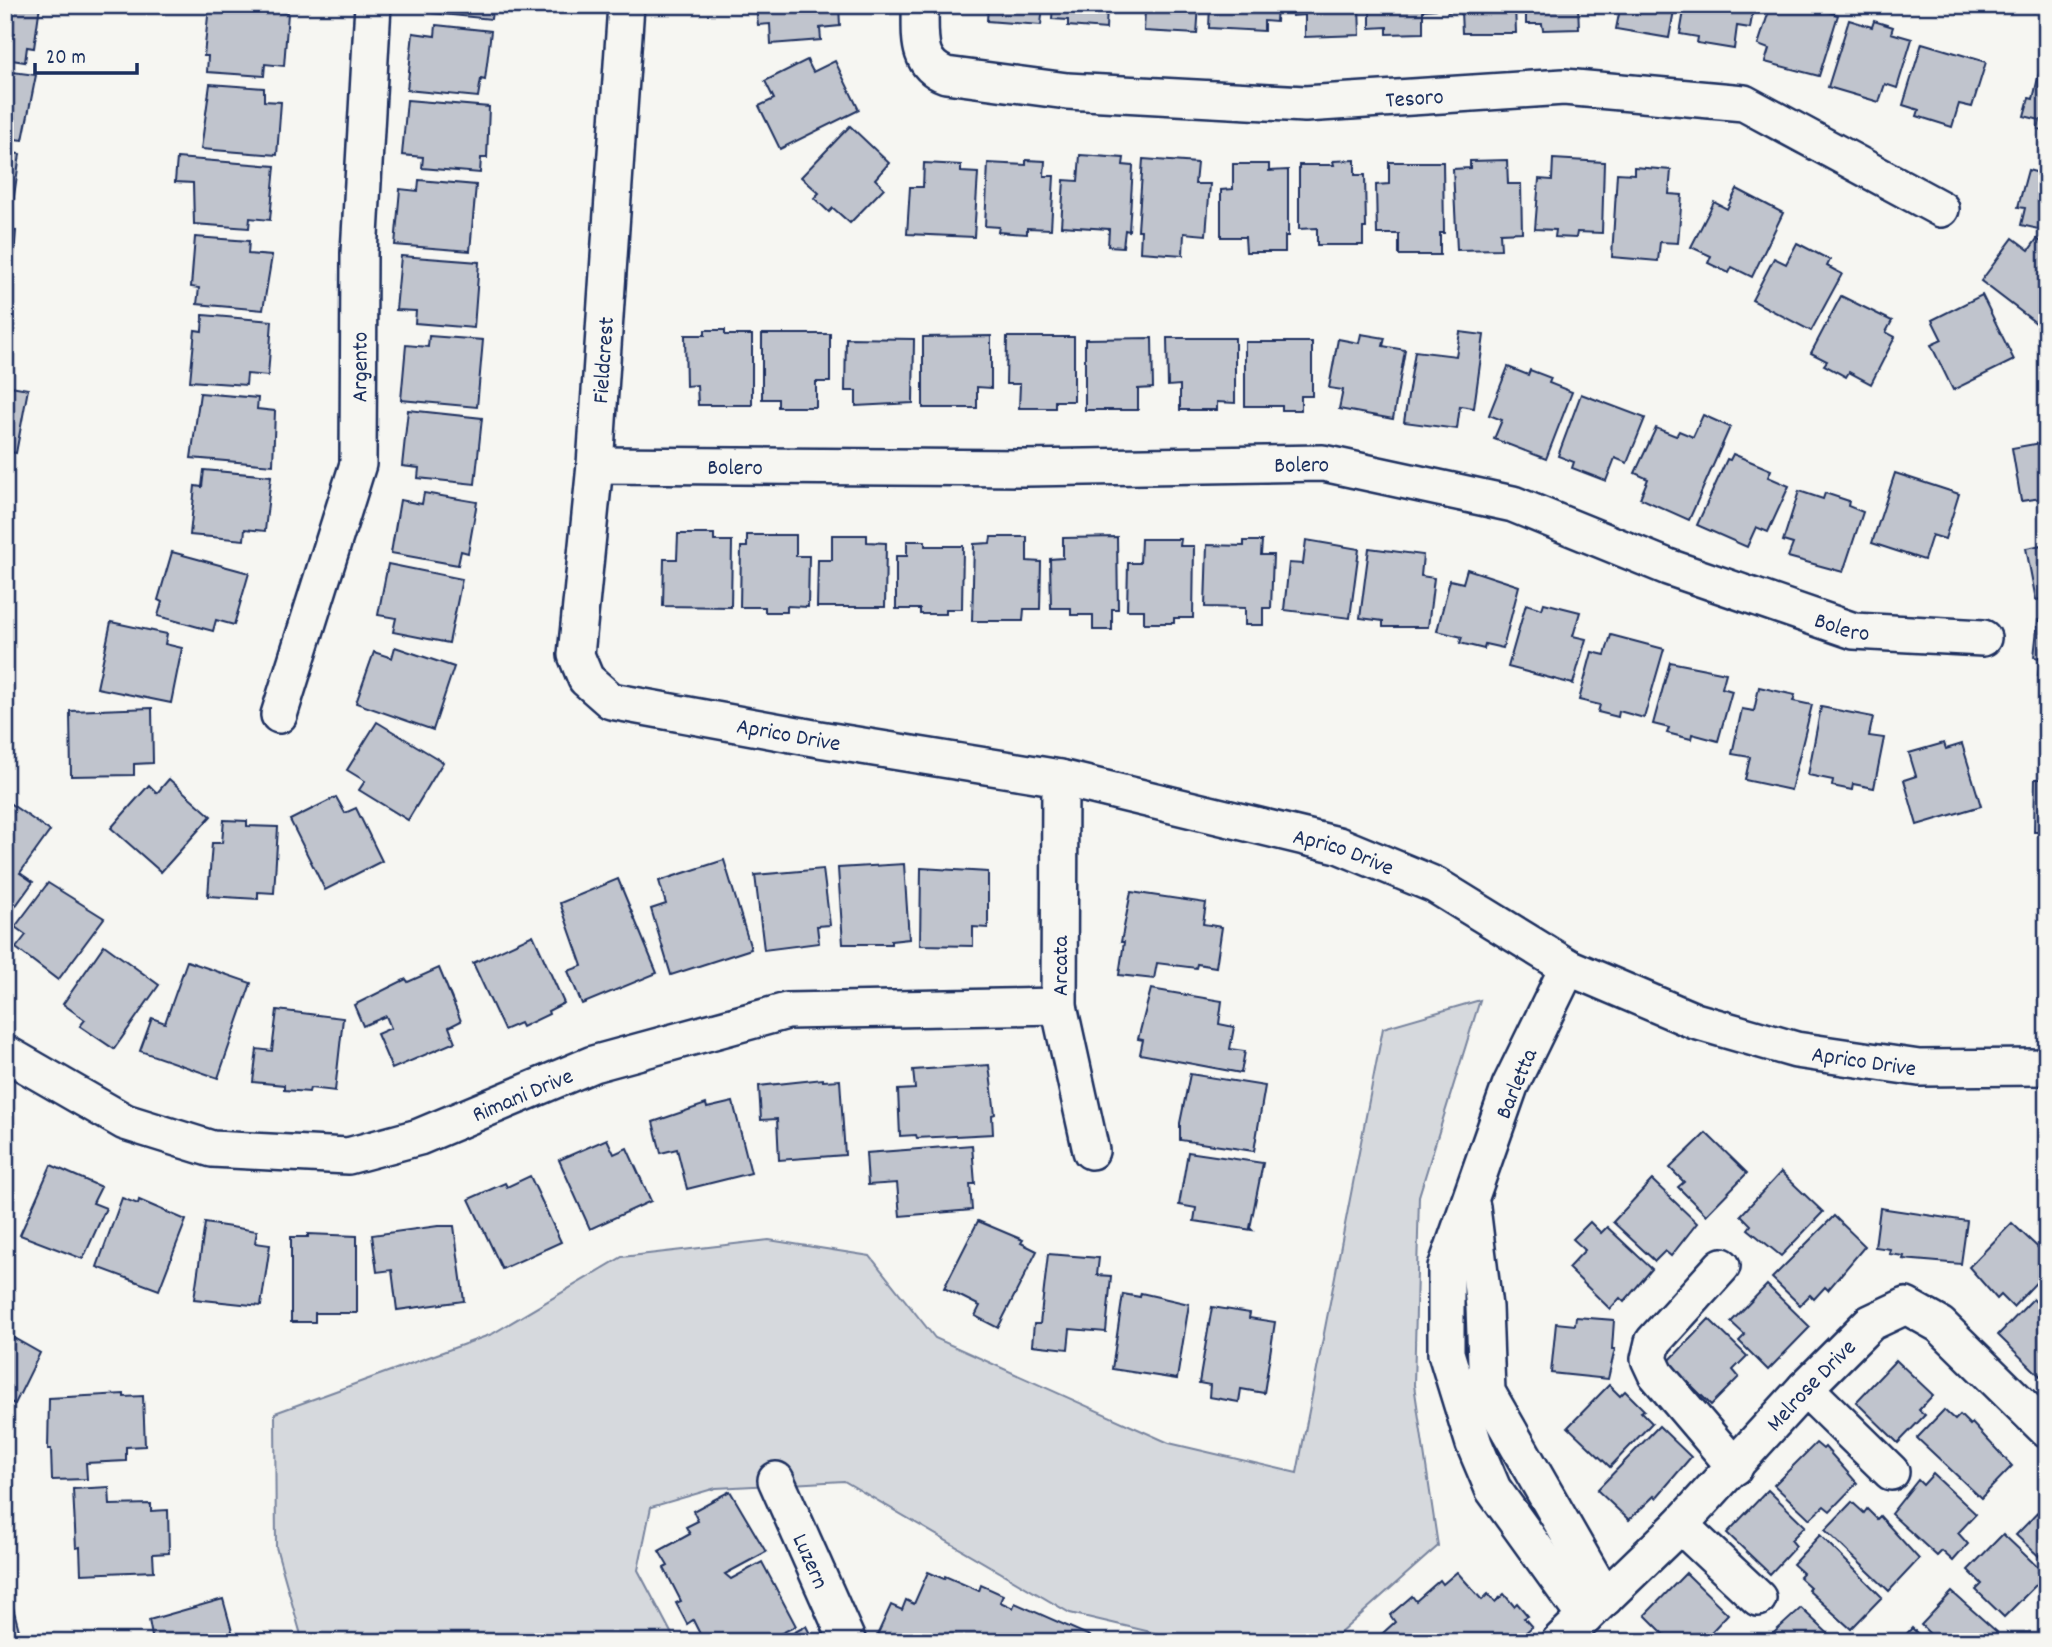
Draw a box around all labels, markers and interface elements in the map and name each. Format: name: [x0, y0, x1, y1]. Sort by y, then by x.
scale bar: [35, 32, 136, 76]
text: 20 m: [46, 44, 86, 74]
street label: Tesoro: [1385, 82, 1445, 119]
street label: Fieldcrest: [586, 316, 625, 405]
street label: Argento: [345, 332, 379, 403]
street label: Bolero: [1274, 450, 1332, 484]
street label: Bolero: [707, 453, 763, 486]
street label: Bolero: [1809, 606, 1870, 652]
street label: Aprico Drive: [733, 711, 843, 762]
street label: Aprico Drive: [1289, 822, 1398, 886]
street label: Arcata: [1046, 935, 1079, 996]
street label: Aprico Drive: [1809, 1040, 1918, 1087]
street label: Barletta: [1489, 1043, 1548, 1125]
street label: Rimani Drive: [468, 1061, 579, 1133]
street label: Melrose Drive: [1760, 1333, 1865, 1440]
street label: Luzern: [782, 1529, 835, 1595]

